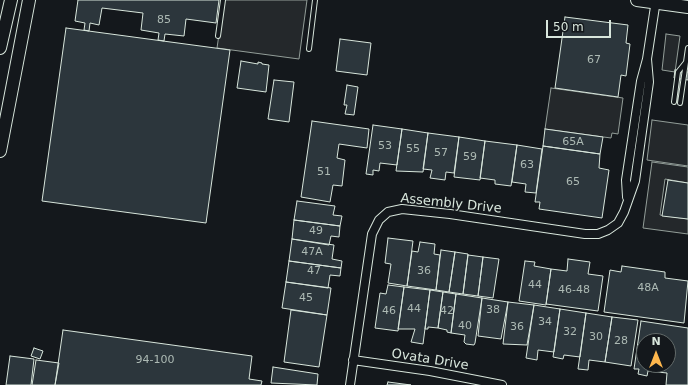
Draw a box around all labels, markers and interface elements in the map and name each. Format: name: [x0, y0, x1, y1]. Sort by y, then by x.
scale bar: [548, 12, 613, 38]
house number: 85: [157, 13, 171, 27]
text: 50 m: [553, 20, 584, 34]
house number: 67: [587, 53, 601, 67]
house number: 65A: [562, 135, 584, 149]
house number: 53: [378, 139, 392, 153]
house number: 55: [406, 142, 420, 156]
house number: 57: [434, 146, 448, 160]
house number: 59: [463, 150, 477, 164]
house number: 63: [520, 158, 534, 172]
house number: 51: [317, 165, 331, 179]
house number: 65: [566, 175, 580, 189]
street label: Assembly Drive: [400, 191, 502, 217]
house number: 49: [309, 224, 323, 238]
house number: 47A: [301, 245, 323, 259]
house number: 47: [307, 264, 321, 278]
house number: 36: [417, 264, 431, 278]
house number: 44: [528, 278, 542, 292]
house number: 48A: [637, 281, 659, 295]
house number: 46-48: [558, 283, 590, 297]
house number: 45: [299, 291, 313, 305]
house number: 44: [407, 302, 421, 316]
house number: 38: [486, 303, 500, 317]
house number: 46: [382, 304, 396, 318]
house number: 42: [440, 304, 454, 318]
house number: 34: [538, 315, 552, 329]
house number: 40: [458, 319, 472, 333]
house number: 36: [510, 320, 524, 334]
house number: 32: [563, 325, 577, 339]
house number: 30: [589, 330, 603, 344]
north arrow: [636, 333, 676, 373]
house number: 28: [614, 334, 628, 348]
text: N: [651, 335, 661, 348]
street label: Ovata Drive: [390, 346, 470, 374]
house number: 94-100: [136, 353, 174, 367]

